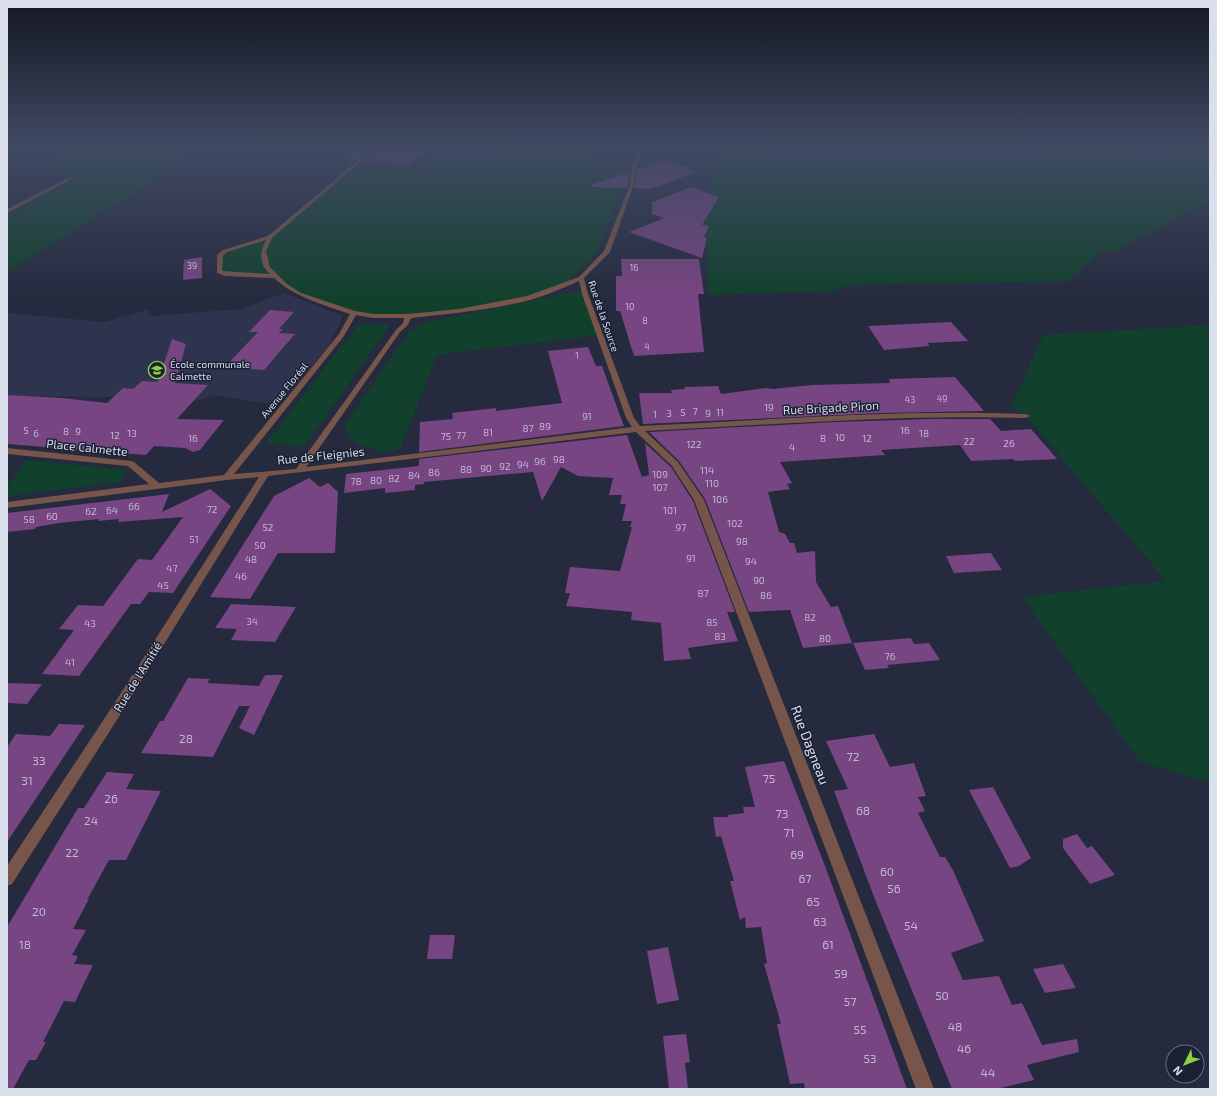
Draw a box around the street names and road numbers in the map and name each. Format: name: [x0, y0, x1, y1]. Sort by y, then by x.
street label: Rue de la Source: [586, 279, 622, 353]
street label: Avenue Floréal: [258, 360, 310, 420]
street label: Rue Brigade Piron: [782, 397, 879, 417]
street label: Place Calmette: [46, 436, 128, 458]
street label: Rue de Fleignies: [276, 443, 365, 467]
street label: Rue de l'Amitié: [110, 639, 164, 714]
street label: Rue Dagneau: [788, 703, 833, 787]

